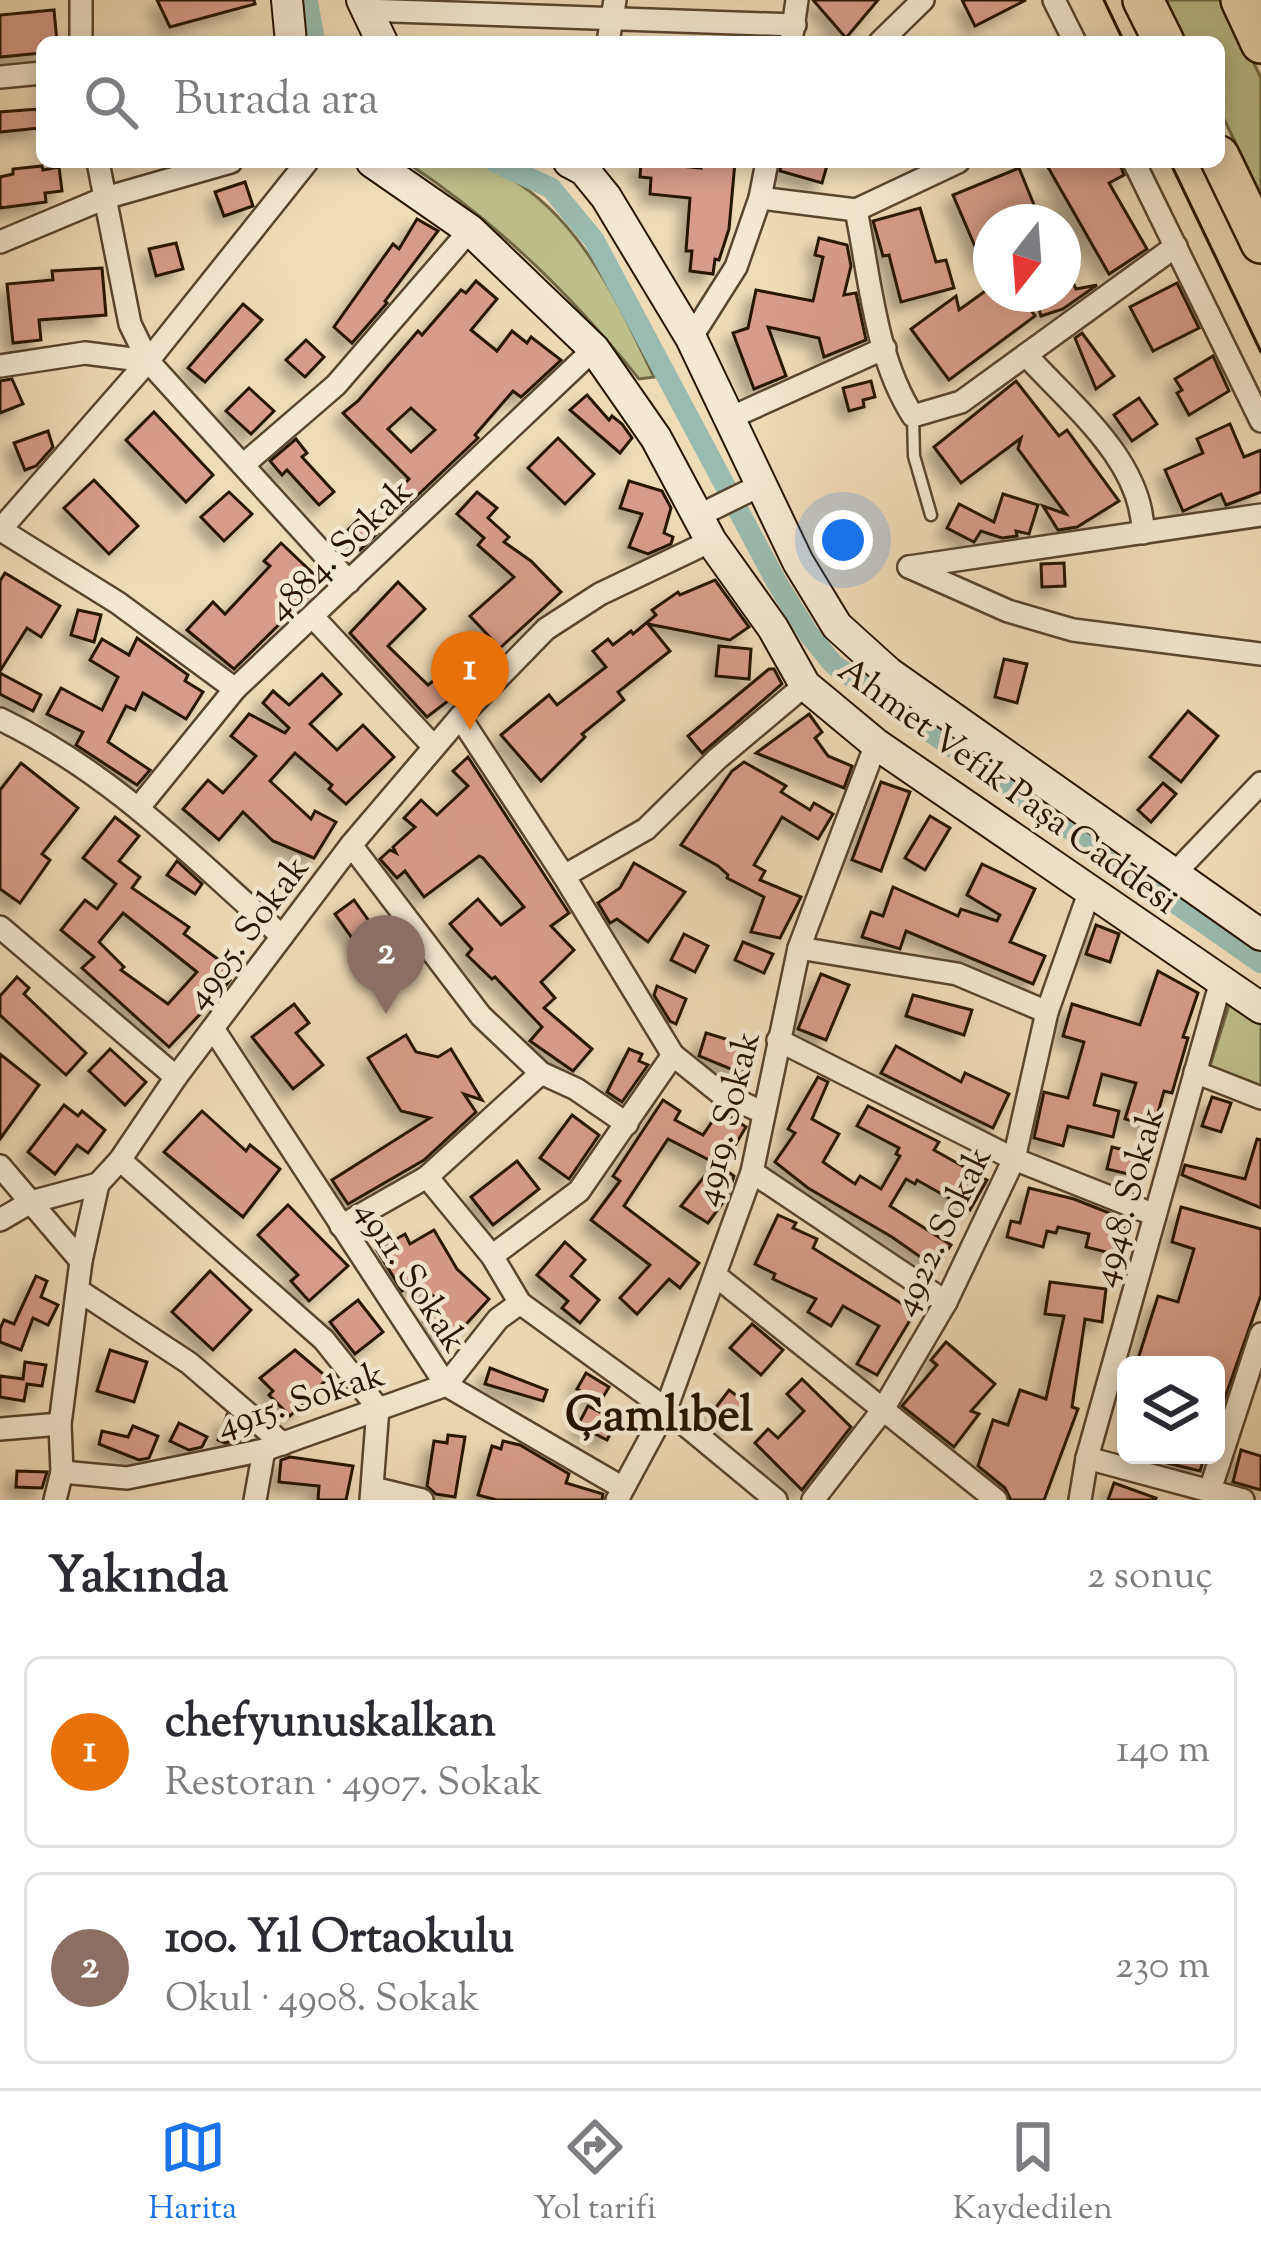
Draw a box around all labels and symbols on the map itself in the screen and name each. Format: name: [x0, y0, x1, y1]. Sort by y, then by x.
north arrow: [973, 204, 1081, 312]
street label: 4884. Sokak: [256, 468, 426, 634]
your location: [813, 510, 873, 570]
pin: 1: [431, 631, 509, 730]
street label: Ahmet Vefik Paşa Caddesi: [826, 646, 1187, 929]
street label: 4905. Sokak: [173, 846, 323, 1021]
pin: 2: [347, 915, 425, 1014]
street label: 4919. Sokak: [682, 1026, 776, 1212]
street label: 4948. Sokak: [1079, 1101, 1180, 1293]
street label: 4922. Sokak: [880, 1138, 1007, 1325]
street label: 4911. Sokak: [341, 1190, 479, 1364]
street label: 4915. Sokak: [211, 1350, 392, 1453]
district label: Çamlıbel: [565, 1384, 754, 1453]

